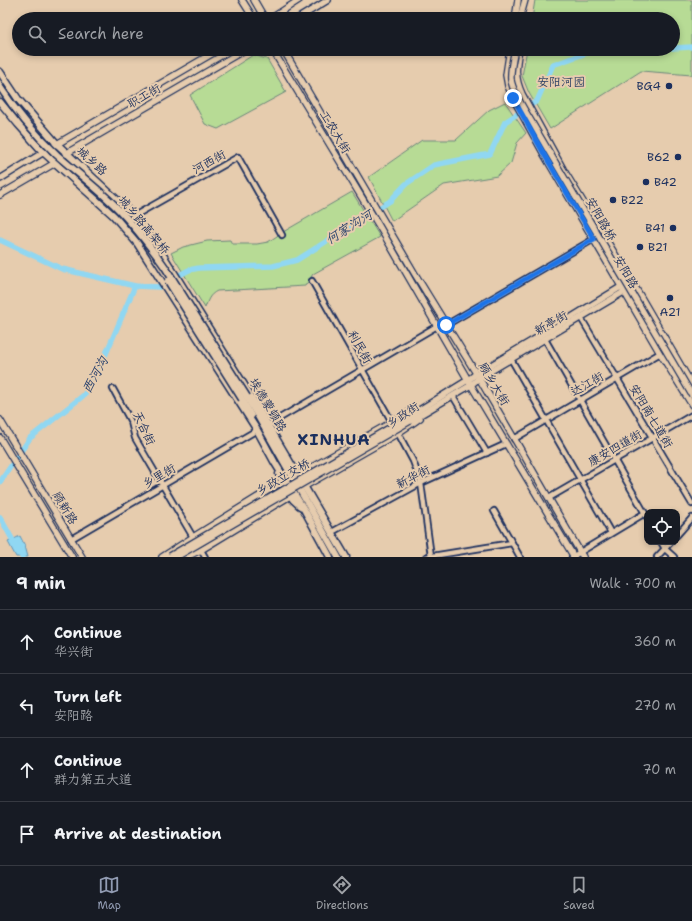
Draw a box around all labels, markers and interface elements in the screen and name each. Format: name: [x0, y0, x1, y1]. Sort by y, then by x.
search box: [12, 12, 680, 56]
icon: search: [26, 23, 48, 45]
text: Search here: [58, 24, 144, 44]
park label: 安阳河园: [537, 74, 585, 90]
place label: BG4: [636, 78, 661, 94]
street label: 职工街: [124, 80, 164, 112]
marker: BG4: [664, 81, 674, 91]
route end: [504, 89, 522, 107]
street label: 工农大街: [316, 107, 354, 157]
street label: 城乡路: [73, 143, 111, 179]
street label: 河西街: [189, 146, 229, 178]
place label: B62: [647, 149, 670, 165]
marker: B62: [673, 152, 683, 162]
place label: B42: [654, 174, 677, 190]
marker: B42: [641, 177, 651, 187]
street label: 城乡路高架桥: [115, 192, 174, 258]
place label: B22: [621, 192, 644, 208]
street label: 安阳路桥: [582, 194, 620, 245]
marker: B22: [608, 195, 618, 205]
water label: 何家沟河: [322, 205, 377, 248]
place label: B41: [645, 220, 665, 236]
marker: B41: [668, 223, 678, 233]
place label: B21: [648, 239, 667, 255]
marker: B21: [635, 242, 645, 252]
street label: 安阳路: [610, 252, 642, 292]
marker: A21: [665, 293, 675, 303]
place label: A21: [660, 304, 680, 320]
street label: 新亭街: [531, 307, 571, 339]
route start: [437, 316, 455, 334]
street label: 利民街: [344, 327, 376, 367]
water label: 西河沟: [78, 353, 112, 396]
street label: 顾乡大街: [475, 359, 513, 409]
street label: 达江街: [567, 368, 607, 400]
street label: 埃德蒙顿路: [246, 375, 290, 435]
street label: 安阳南七道街: [626, 381, 676, 451]
street label: 乡政街: [384, 398, 422, 432]
street label: 天合街: [129, 408, 159, 448]
street label: 康安四道街: [585, 426, 645, 470]
district label: XINHUA: [297, 429, 371, 450]
street label: 乡政立交桥: [253, 455, 314, 499]
street label: 乡里街: [139, 460, 179, 492]
street label: 新华街: [393, 462, 433, 492]
street label: 顾新路: [49, 488, 81, 528]
map controls: [644, 509, 680, 545]
button: locate: [644, 509, 680, 545]
text: 9 min: [16, 572, 66, 594]
text: Walk · 700 m: [590, 575, 676, 592]
text: Continue: [54, 623, 122, 643]
icon: ahead: [16, 631, 38, 653]
text: 360 m: [634, 633, 676, 650]
text: 华兴街: [54, 643, 93, 660]
text: Turn left: [54, 687, 122, 707]
icon: left: [16, 695, 38, 717]
text: 270 m: [634, 697, 676, 714]
text: 安阳路: [54, 707, 93, 724]
text: Continue: [54, 751, 122, 771]
icon: ahead: [16, 759, 38, 781]
text: 70 m: [642, 761, 676, 778]
text: 群力第五大道: [54, 771, 132, 788]
icon: arrive: [16, 823, 38, 845]
text: Arrive at destination: [54, 824, 222, 844]
tab: Map: [97, 874, 121, 913]
tab: Directions: [316, 874, 368, 913]
tab: Saved: [563, 874, 595, 913]

